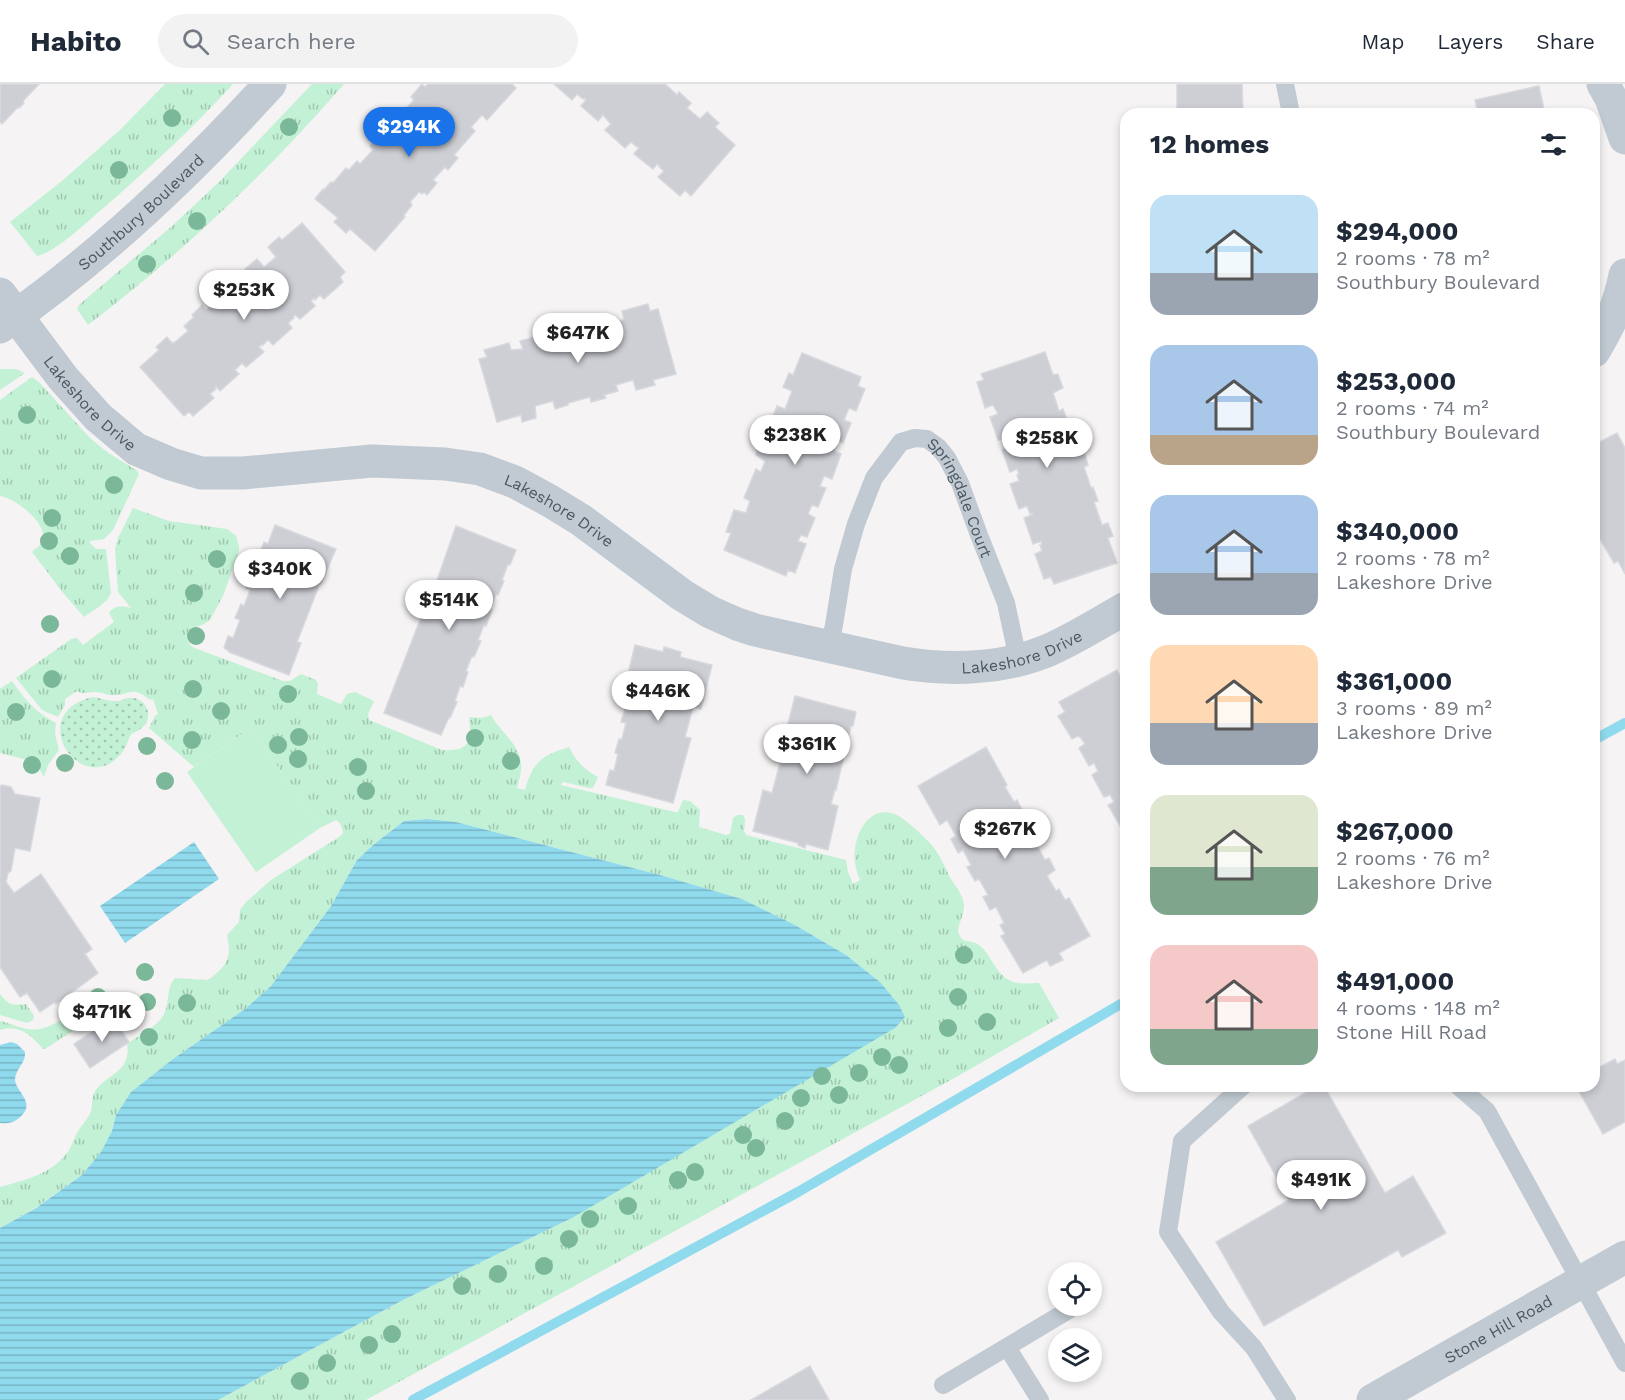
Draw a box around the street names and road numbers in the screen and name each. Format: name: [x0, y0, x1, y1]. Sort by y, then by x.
street label: Southbury Boulevard: [74, 150, 208, 274]
street label: Lakeshore Drive: [40, 352, 140, 455]
street label: Springdale Court: [924, 433, 997, 560]
street label: Lakeshore Drive: [502, 469, 618, 551]
street label: Lakeshore Drive: [961, 626, 1085, 677]
street label: Stone Hill Road: [1441, 1291, 1556, 1367]

